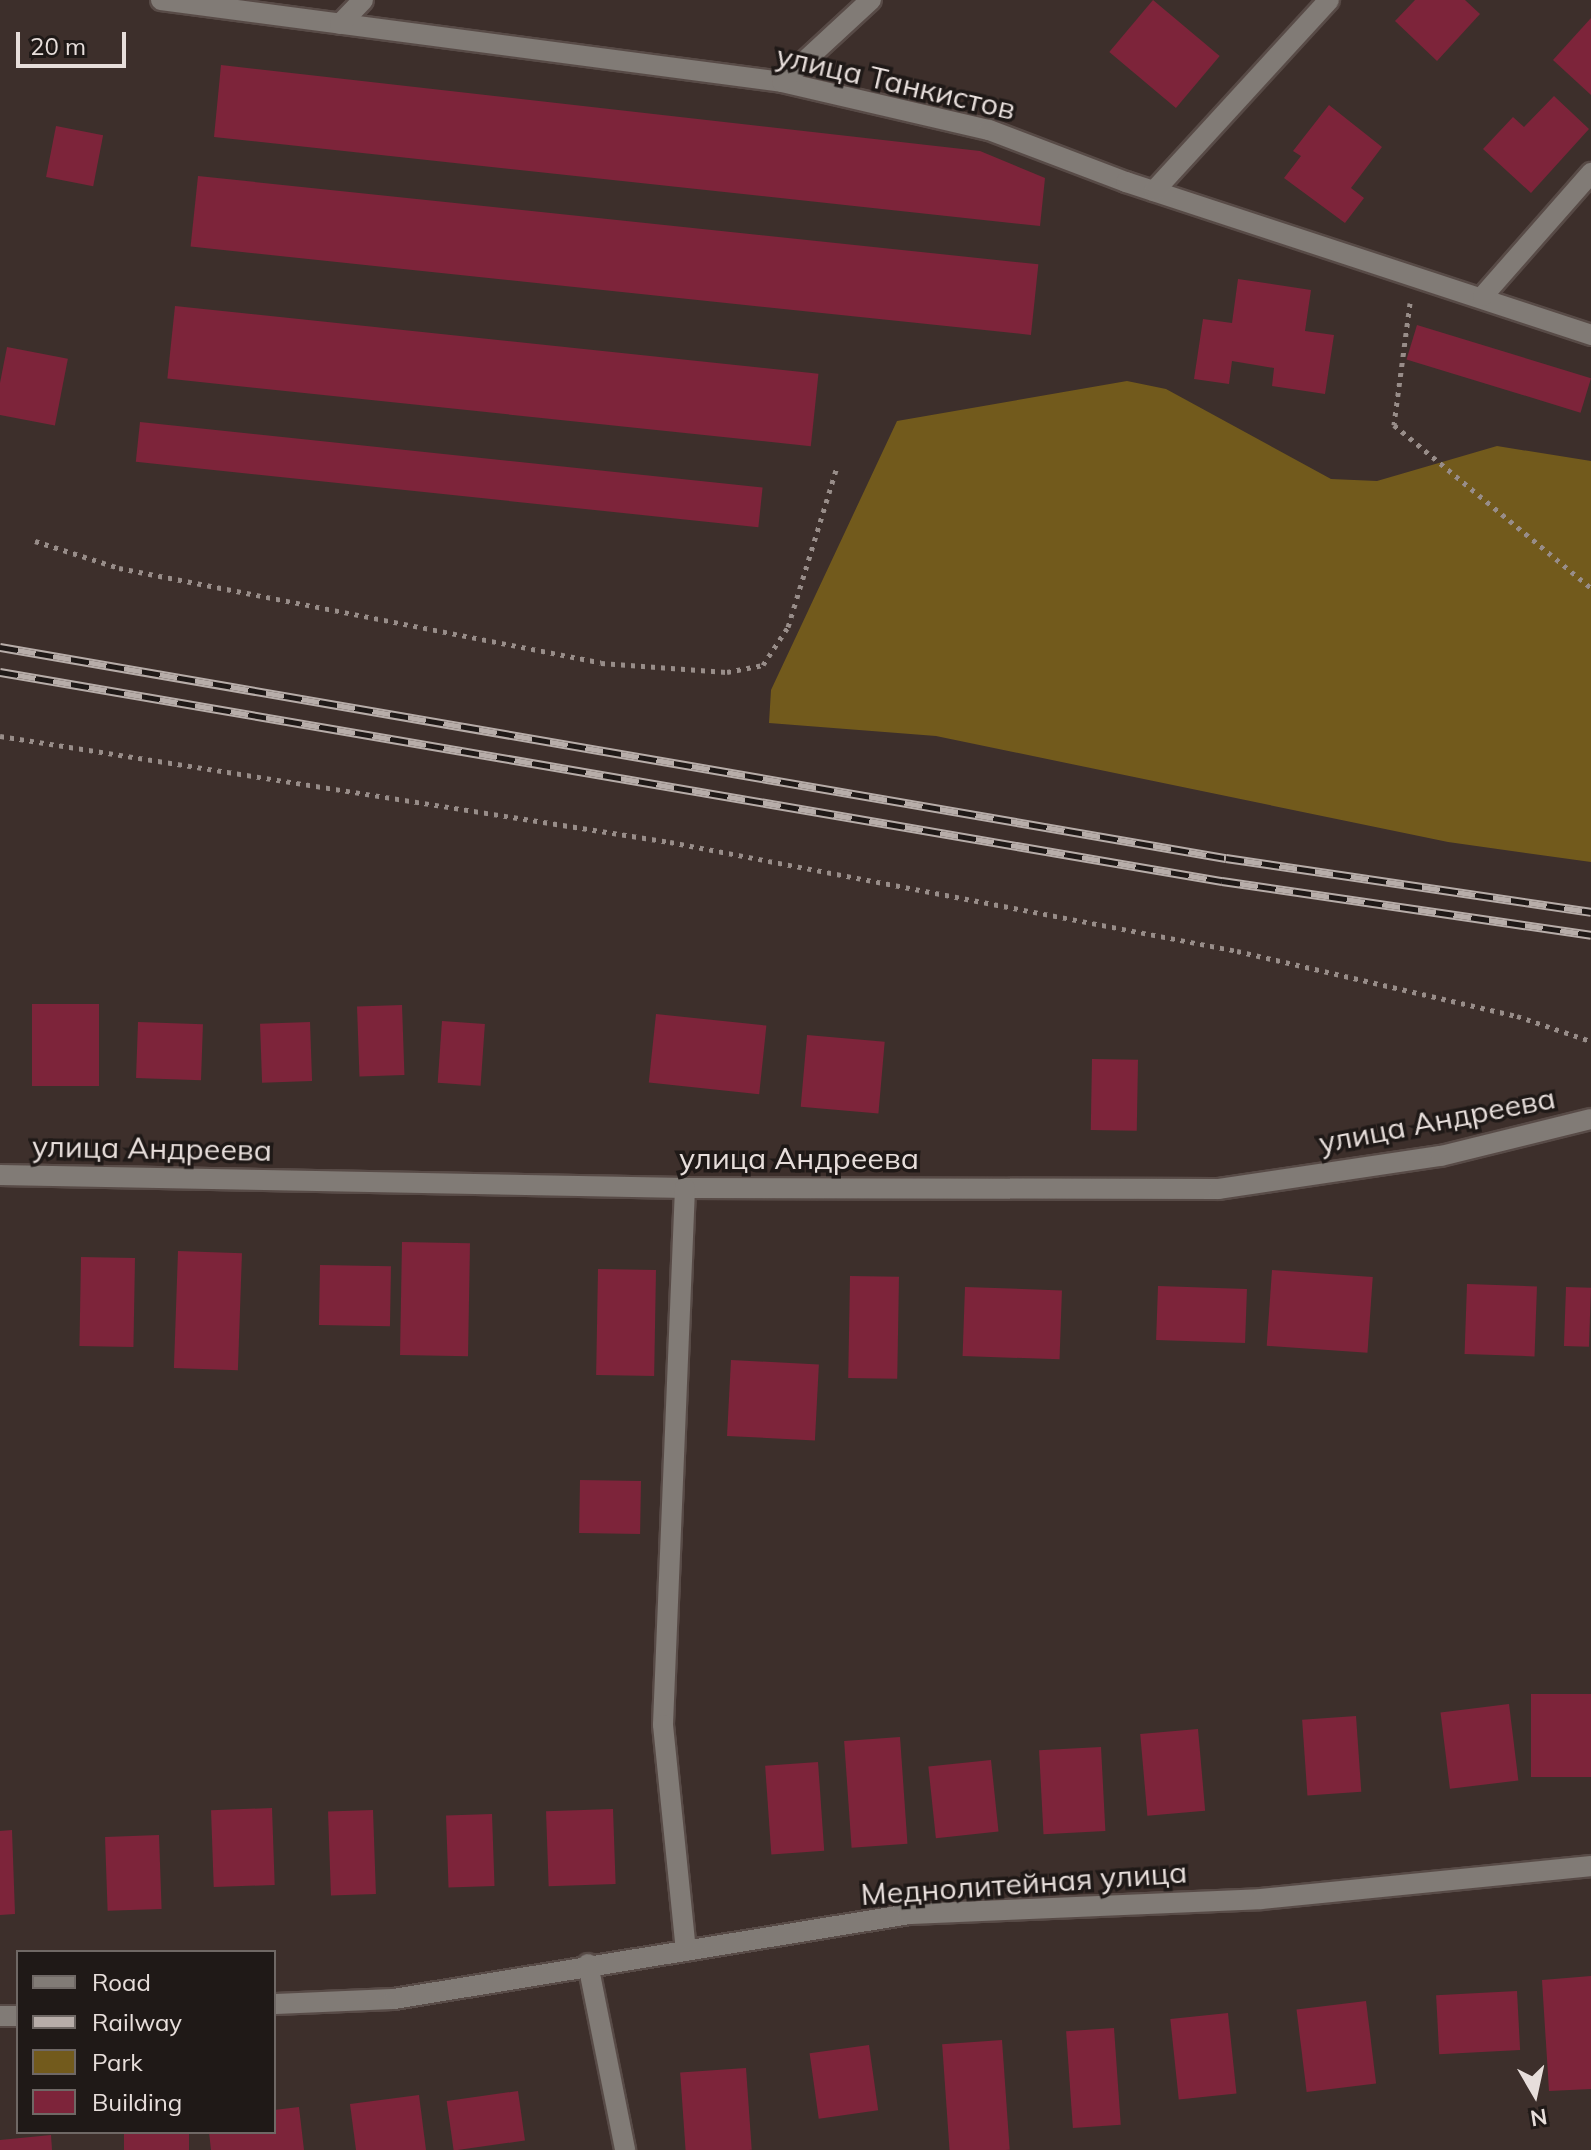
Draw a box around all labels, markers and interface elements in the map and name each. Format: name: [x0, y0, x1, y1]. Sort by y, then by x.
scale bar: [20, 16, 130, 66]
text: 20 m: [30, 31, 86, 61]
street label: улица Танкистов: [773, 37, 1019, 127]
street label: улица Андреева: [1316, 1079, 1558, 1161]
street label: улица Андреева: [32, 1128, 272, 1168]
street label: улица Андреева: [679, 1140, 919, 1176]
street label: Меднолитейная улица: [860, 1854, 1188, 1912]
legend: [16, 1950, 276, 2134]
text: Road: [92, 1967, 151, 1997]
text: Railway: [92, 2007, 182, 2037]
text: Park: [92, 2047, 143, 2077]
north arrow: [1495, 2054, 1575, 2134]
text: Building: [92, 2087, 182, 2117]
text: N: [1528, 2103, 1549, 2133]

